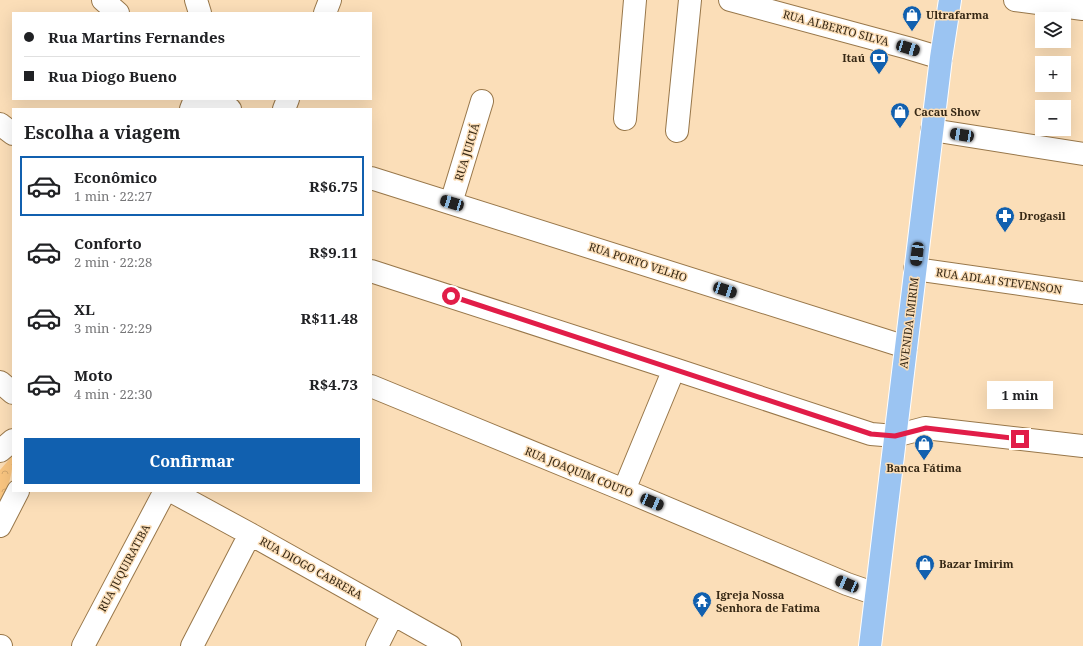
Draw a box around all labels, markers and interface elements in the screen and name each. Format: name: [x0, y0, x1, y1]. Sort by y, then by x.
shop icon: Ultrafarma: [901, 4, 923, 32]
street label: RUA ALBERTO SILVA: [781, 6, 891, 49]
place label: Ultrafarma: [926, 7, 989, 22]
map controls: [1035, 12, 1071, 136]
button: layers: [1035, 12, 1071, 48]
text: Rua Martins Fernandes: [48, 27, 225, 47]
car: [895, 39, 921, 57]
bank icon: Itaú: [868, 47, 890, 75]
place label: Itaú: [842, 50, 866, 65]
button: +: [1035, 56, 1071, 92]
text: Rua Diogo Bueno: [48, 66, 177, 86]
button: −: [1035, 100, 1071, 136]
shop icon: Cacau Show: [889, 101, 911, 129]
place label: Cacau Show: [914, 104, 981, 119]
text: Escolha a viagem: [24, 120, 180, 144]
street label: RUA JUICIÁ: [451, 121, 483, 183]
car: [949, 127, 975, 143]
text: Econômico: [74, 167, 157, 187]
icon: car: [26, 168, 62, 204]
text: R$6.75: [309, 176, 358, 196]
text: 1 min · 22:27: [74, 187, 152, 205]
car: [439, 194, 465, 212]
pharmacy icon: Drogasil: [994, 205, 1016, 233]
place label: Drogasil: [1019, 208, 1066, 223]
text: Conforto: [74, 233, 142, 253]
icon: car: [26, 234, 62, 270]
street label: RUA PORTO VELHO: [587, 239, 689, 285]
car: [910, 241, 924, 267]
text: R$9.11: [309, 242, 358, 262]
text: 2 min · 22:28: [74, 253, 152, 271]
street label: RUA ADLAI STEVENSON: [935, 264, 1064, 297]
street label: AVENIDA IMIRIM: [895, 276, 922, 369]
car: [712, 281, 738, 299]
route start: [442, 287, 460, 305]
text: XL: [74, 299, 95, 319]
icon: car: [26, 300, 62, 336]
text: R$11.48: [301, 308, 358, 328]
text: 3 min · 22:29: [74, 319, 152, 337]
text: Moto: [74, 365, 113, 385]
icon: car: [26, 366, 62, 402]
text: R$4.73: [309, 374, 358, 394]
callout: 1 min: [987, 381, 1053, 409]
text: 4 min · 22:30: [74, 385, 152, 403]
text: 1 min: [1002, 386, 1038, 404]
route end: [1011, 430, 1029, 448]
shop icon: Banca Fátima: [913, 433, 935, 461]
button: Confirmar: [24, 438, 360, 484]
street label: RUA JOAQUIM COUTO: [523, 443, 636, 500]
place label: Banca Fátima: [886, 460, 962, 475]
car: [639, 492, 665, 512]
street label: RUA JUQUIRATIBA: [94, 521, 153, 614]
street label: RUA DIOGO CABRERA: [257, 533, 365, 602]
shop icon: Bazar Imirim: [914, 553, 936, 581]
place label: Bazar Imirim: [939, 556, 1014, 571]
car: [834, 574, 860, 594]
place label: Igreja Nossa Senhora de Fatima: [716, 587, 821, 615]
temple icon: Igreja Nossa Senhora de Fatima: [691, 590, 713, 618]

